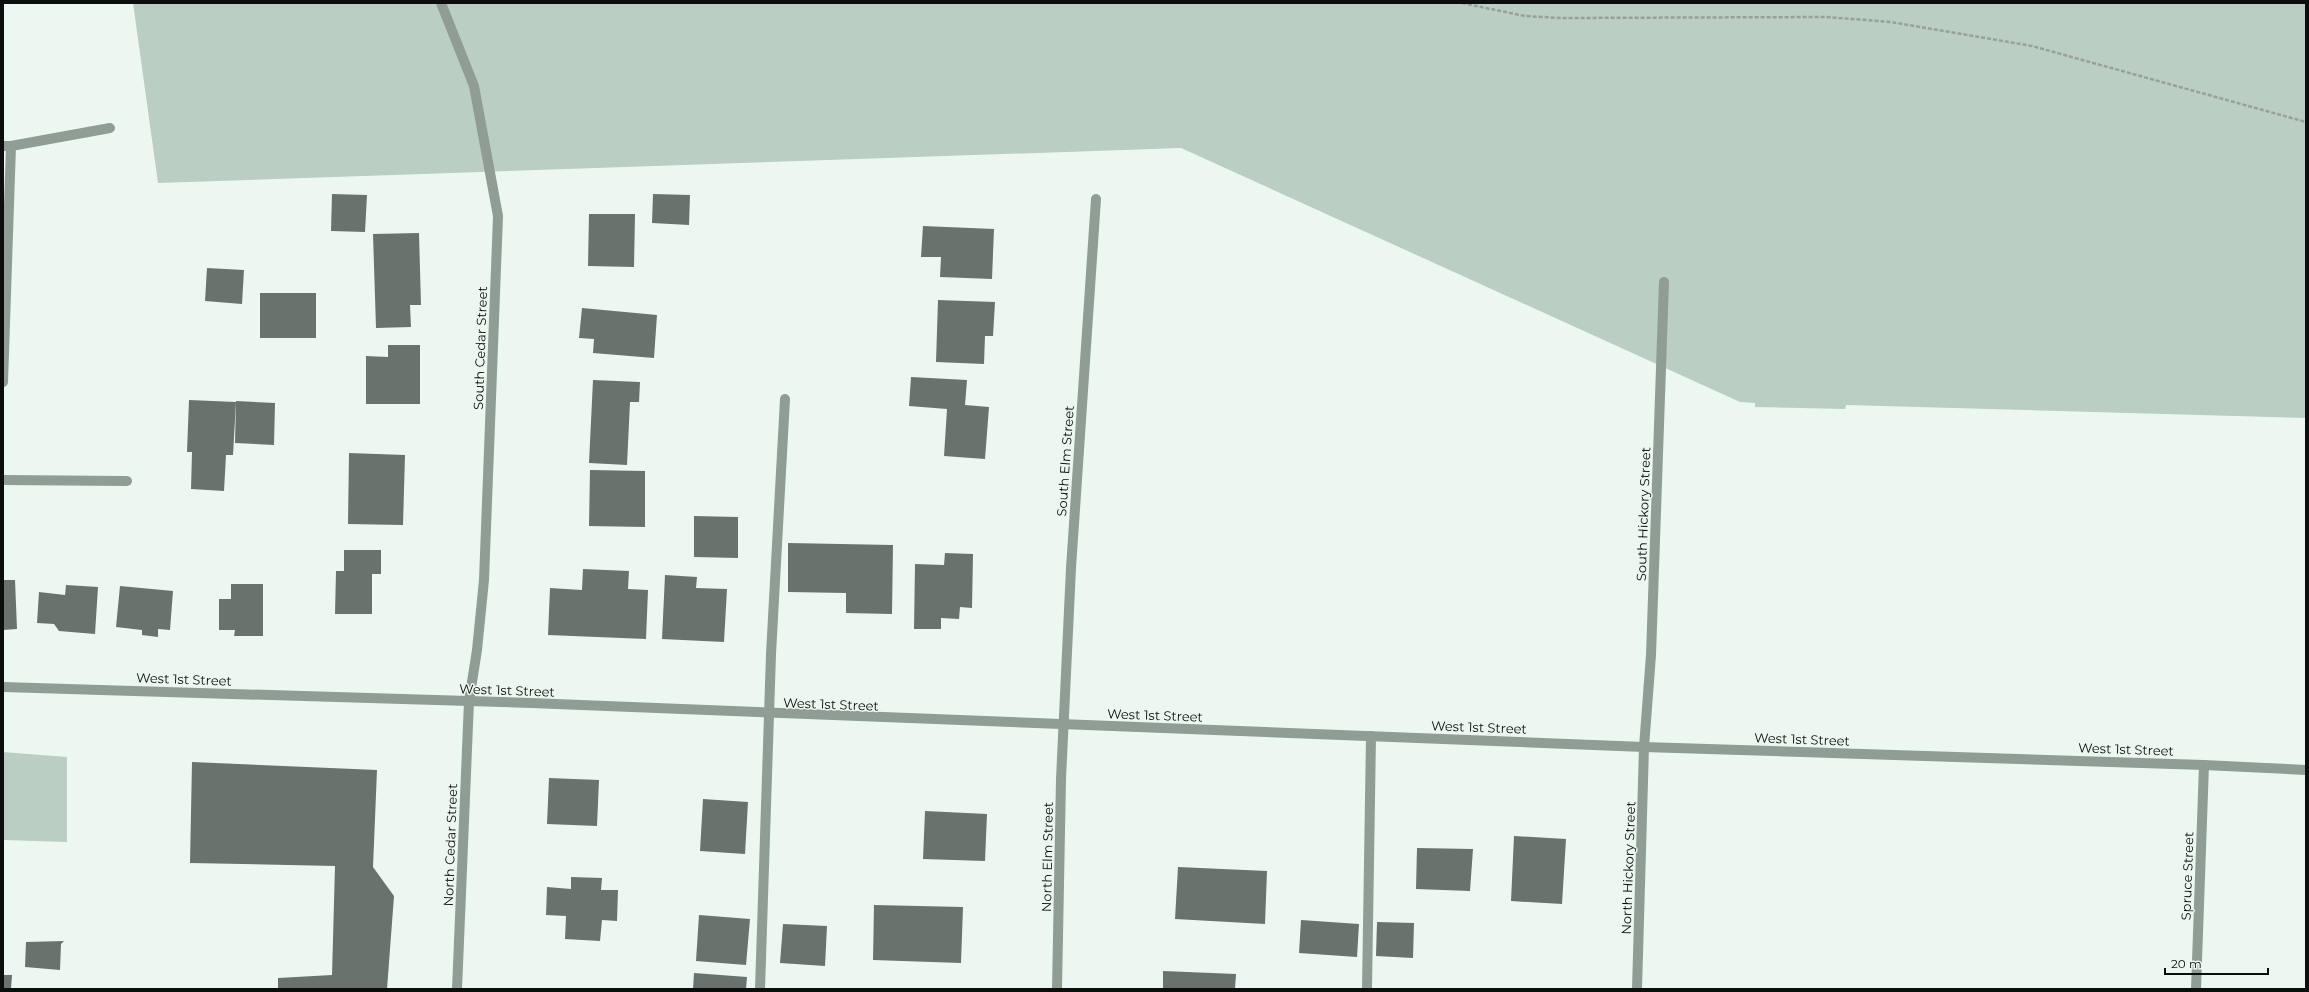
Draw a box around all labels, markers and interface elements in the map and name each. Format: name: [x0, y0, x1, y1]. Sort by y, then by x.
street label: South Cedar Street: [470, 286, 490, 410]
street label: South Elm Street: [1053, 405, 1077, 517]
street label: South Hickory Street: [1633, 447, 1653, 581]
street label: West 1st Street: [136, 669, 232, 689]
street label: West 1st Street: [459, 680, 555, 700]
street label: West 1st Street: [783, 694, 879, 714]
street label: West 1st Street: [1107, 705, 1203, 725]
street label: West 1st Street: [1431, 717, 1527, 737]
street label: West 1st Street: [1754, 729, 1850, 749]
street label: West 1st Street: [2078, 739, 2174, 759]
street label: North Cedar Street: [440, 783, 460, 907]
street label: North Hickory Street: [1618, 801, 1638, 935]
street label: North Elm Street: [1038, 802, 1056, 912]
street label: Spruce Street: [2177, 831, 2197, 921]
scale bar: [2165, 950, 2268, 976]
text: 20 m: [2171, 956, 2202, 971]

